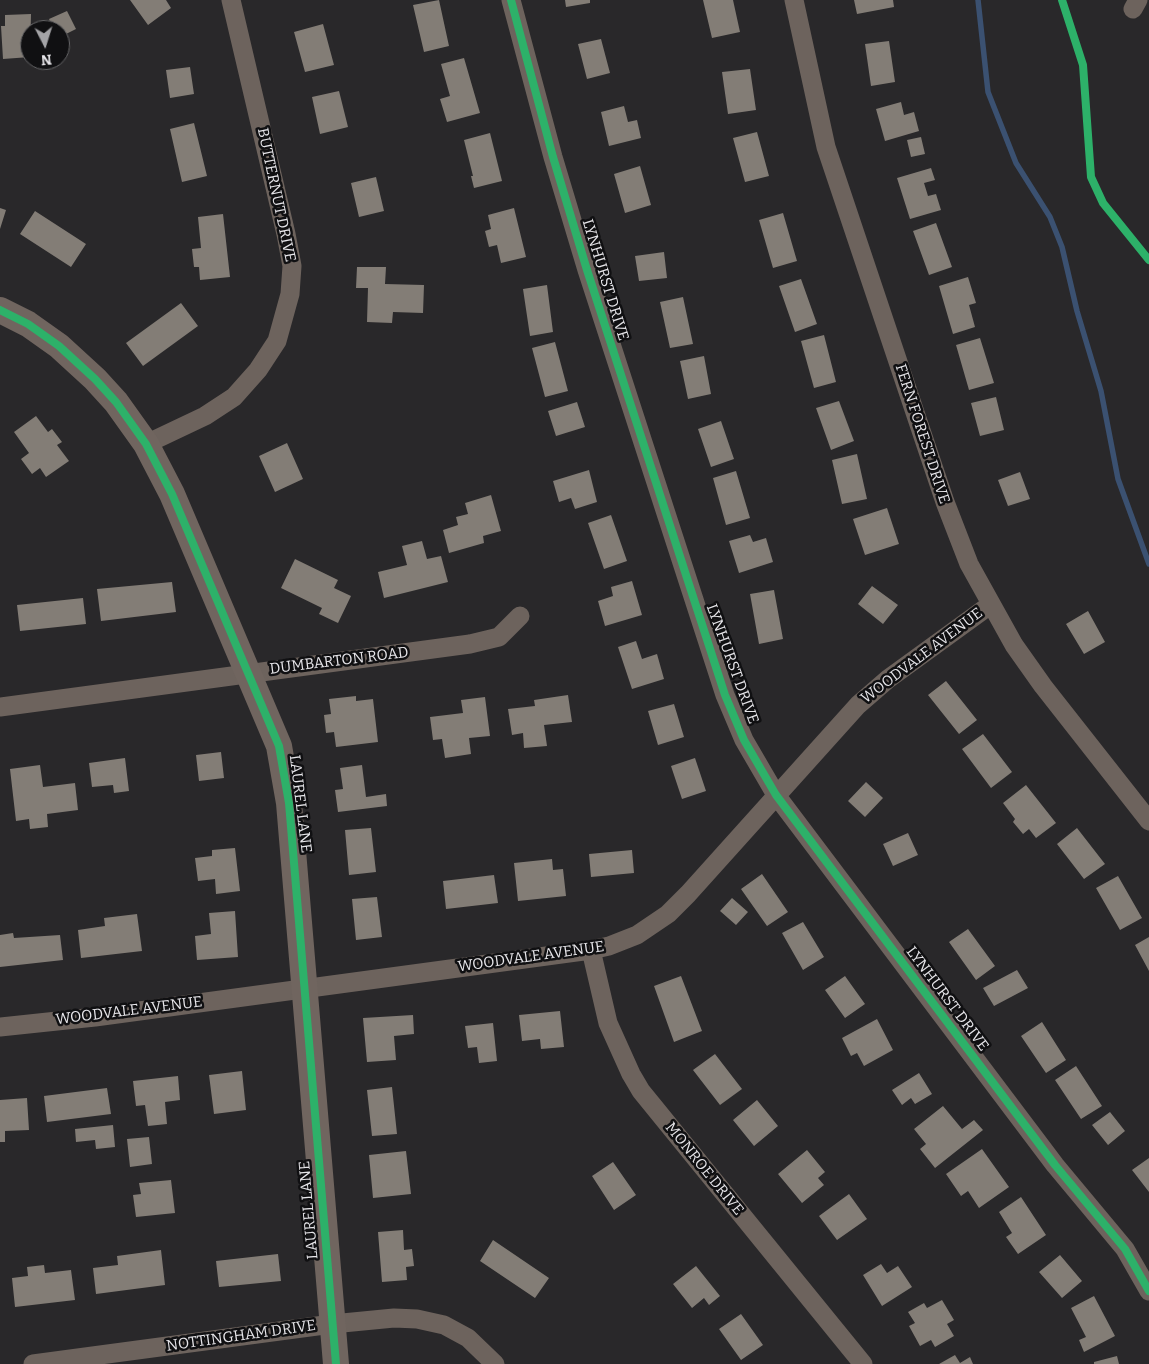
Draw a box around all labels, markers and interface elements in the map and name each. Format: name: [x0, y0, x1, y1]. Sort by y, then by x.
north arrow: [20, 20, 70, 70]
text: N: [40, 51, 52, 68]
street label: BUTTERNUT DRIVE: [253, 126, 299, 264]
street label: LYNHURST DRIVE: [578, 217, 632, 343]
street label: FERN FOREST DRIVE: [891, 362, 953, 506]
street label: LYNHURST DRIVE: [702, 602, 762, 726]
street label: WOODVALE AVENUE: [858, 604, 986, 708]
street label: DUMBARTON ROAD: [269, 644, 409, 678]
street label: LAUREL LANE: [285, 754, 315, 854]
street label: WOODVALE AVENUE: [457, 938, 605, 976]
street label: LYNHURST DRIVE: [902, 943, 992, 1055]
street label: WOODVALE AVENUE: [55, 993, 203, 1029]
street label: MONROE DRIVE: [661, 1119, 747, 1219]
street label: LAUREL LANE: [296, 1160, 322, 1260]
street label: NOTTINGHAM DRIVE: [165, 1317, 317, 1355]

